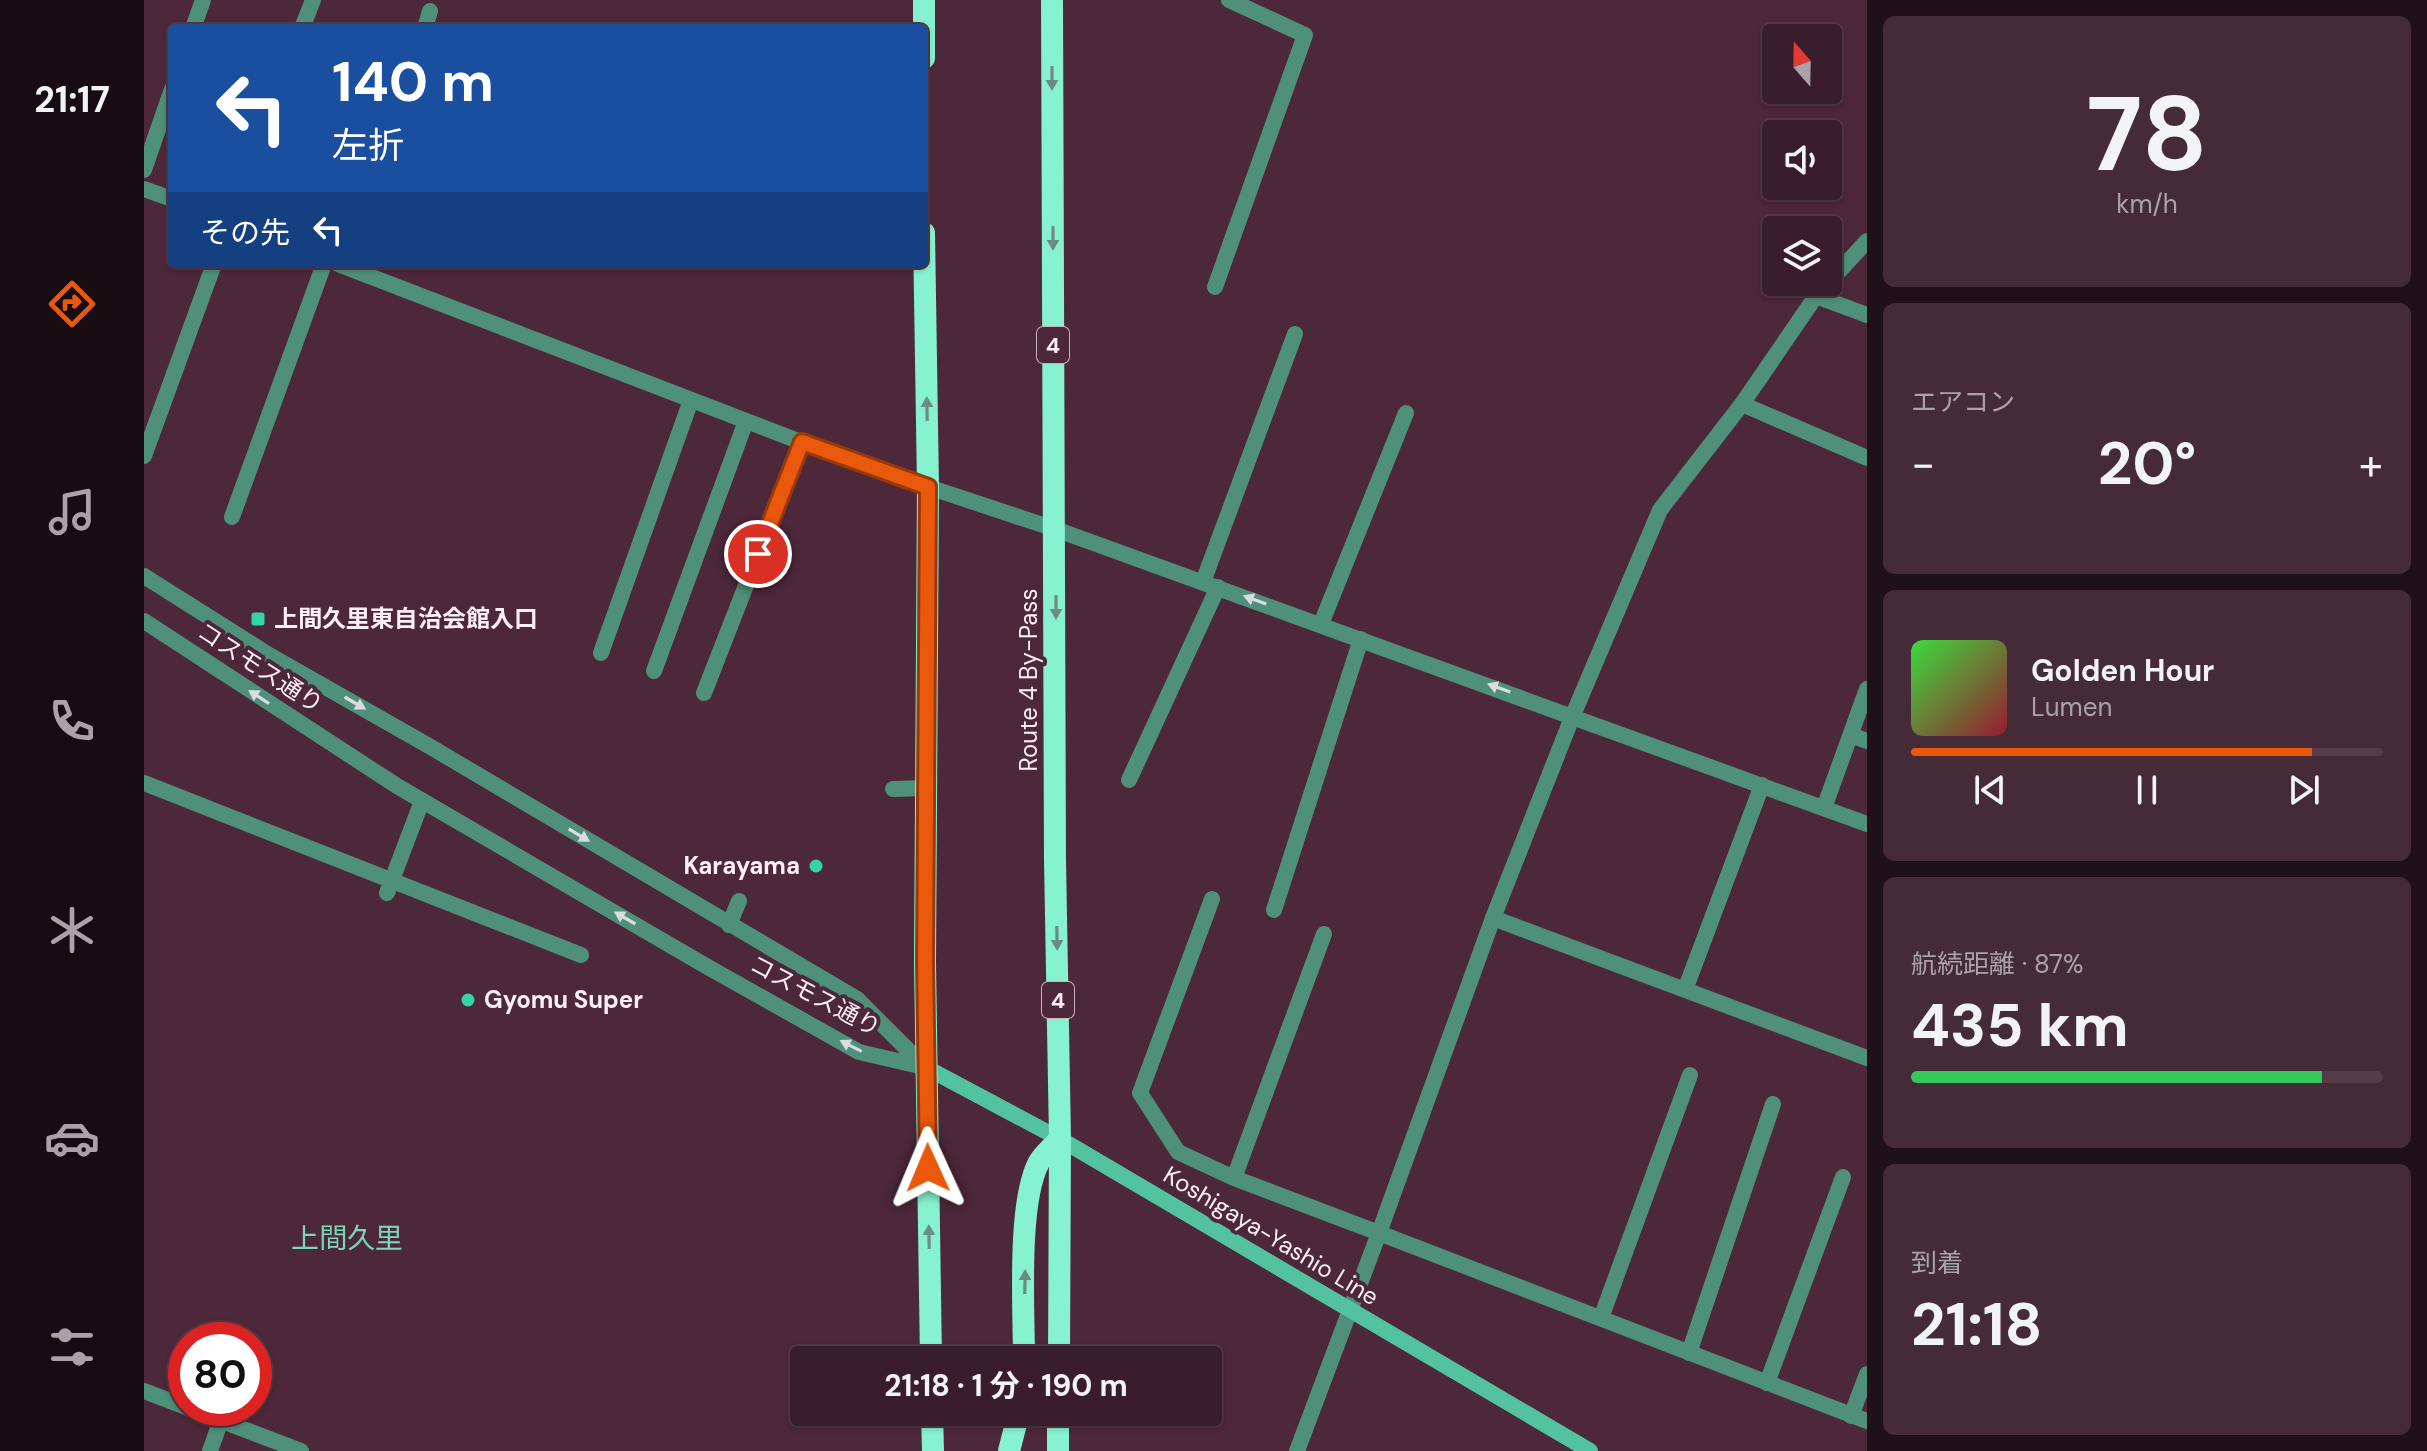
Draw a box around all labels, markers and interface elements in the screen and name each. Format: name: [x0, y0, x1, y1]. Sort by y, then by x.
north arrow: [1762, 24, 1842, 104]
map controls: [1762, 24, 1842, 296]
text: 140 m: [332, 45, 494, 118]
icon: left: [200, 56, 304, 160]
one-way arrow: [1046, 66, 1059, 91]
text: 78: [2087, 67, 2207, 202]
text: 21:17: [34, 76, 110, 123]
button: sound: [1762, 120, 1842, 200]
text: 左折: [332, 122, 404, 169]
text: km/h: [2116, 187, 2178, 221]
icon: left: [306, 208, 350, 252]
text: その先: [200, 213, 290, 252]
button: layers: [1762, 216, 1842, 296]
one-way arrow: [1047, 226, 1059, 251]
icon: directions: [44, 276, 100, 332]
road number: 4: [1037, 327, 1069, 363]
text: エアコン: [1911, 385, 2015, 419]
one-way arrow: [921, 396, 933, 421]
text: 20°: [2098, 424, 2196, 503]
text: −: [1911, 435, 1935, 493]
text: +: [2359, 435, 2383, 493]
icon: music: [44, 484, 100, 540]
pin: [724, 520, 792, 588]
icon: arrive: [736, 532, 780, 576]
street label: Route 4 By-Pass: [1013, 589, 1044, 771]
one-way arrow: [1242, 594, 1266, 606]
one-way arrow: [1050, 595, 1062, 620]
place label: 上間久里東自治会館入口: [274, 603, 538, 634]
marker: 上間久里東自治会館入口: [249, 610, 267, 628]
street label: コスモス通り: [191, 615, 329, 720]
text: Golden Hour: [2031, 651, 2214, 690]
one-way arrow: [1487, 682, 1511, 694]
one-way arrow: [248, 689, 269, 704]
text: Lumen: [2031, 690, 2112, 724]
icon: phone: [44, 693, 100, 749]
one-way arrow: [343, 696, 366, 710]
icon: previous: [1968, 768, 2012, 812]
icon: pause: [2125, 768, 2169, 812]
icon: next: [2282, 768, 2326, 812]
one-way arrow: [568, 828, 590, 842]
place label: Karayama: [683, 850, 800, 881]
marker: Karayama: [807, 857, 825, 875]
icon: climate: [44, 902, 100, 958]
one-way arrow: [613, 911, 636, 925]
one-way arrow: [1050, 926, 1063, 951]
text: 航続距離 · 87%: [1911, 947, 2083, 981]
street label: コスモス通り: [744, 948, 886, 1043]
road number: 4: [1042, 982, 1074, 1018]
place label: Gyomu Super: [484, 984, 643, 1015]
text: 435 km: [1911, 986, 2129, 1065]
marker: Gyomu Super: [459, 991, 477, 1009]
one-way arrow: [839, 1040, 862, 1053]
icon: car: [44, 1110, 100, 1166]
position arrow: [886, 1126, 970, 1210]
street label: Koshigaya-Yashio Line: [1158, 1159, 1385, 1312]
district label: 上間久里: [291, 1220, 403, 1257]
one-way arrow: [923, 1224, 935, 1249]
text: 到着: [1911, 1246, 1963, 1280]
one-way arrow: [1018, 1269, 1031, 1294]
text: 21:18: [1911, 1285, 2043, 1364]
icon: filters: [44, 1319, 100, 1375]
speed limit sign: 80: [168, 1322, 272, 1426]
text: 21:18 · 1 分 · 190 m: [884, 1366, 1128, 1405]

